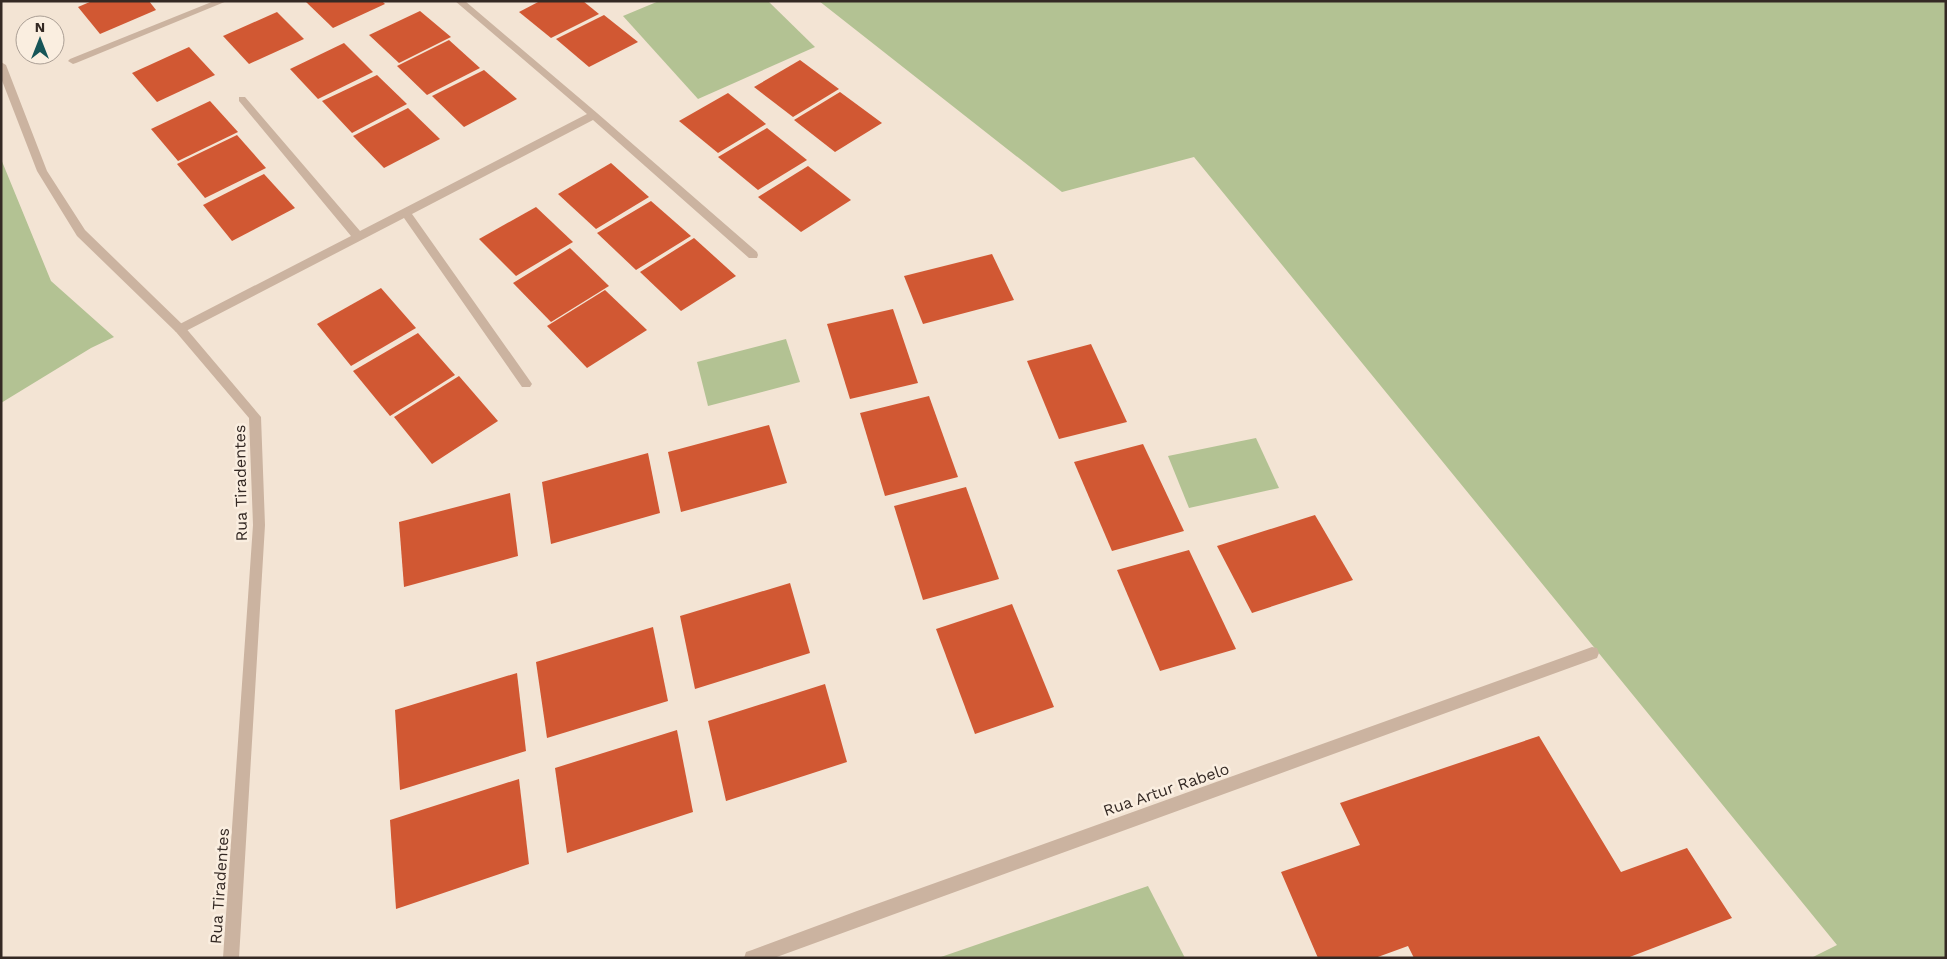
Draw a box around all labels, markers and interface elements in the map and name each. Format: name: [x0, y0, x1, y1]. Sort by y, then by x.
north arrow: [15, 15, 65, 65]
text: N: [35, 19, 45, 35]
street label: Rua Tiradentes: [230, 425, 251, 541]
street label: Rua Artur Rabelo: [1101, 759, 1232, 820]
street label: Rua Tiradentes: [206, 827, 233, 945]

